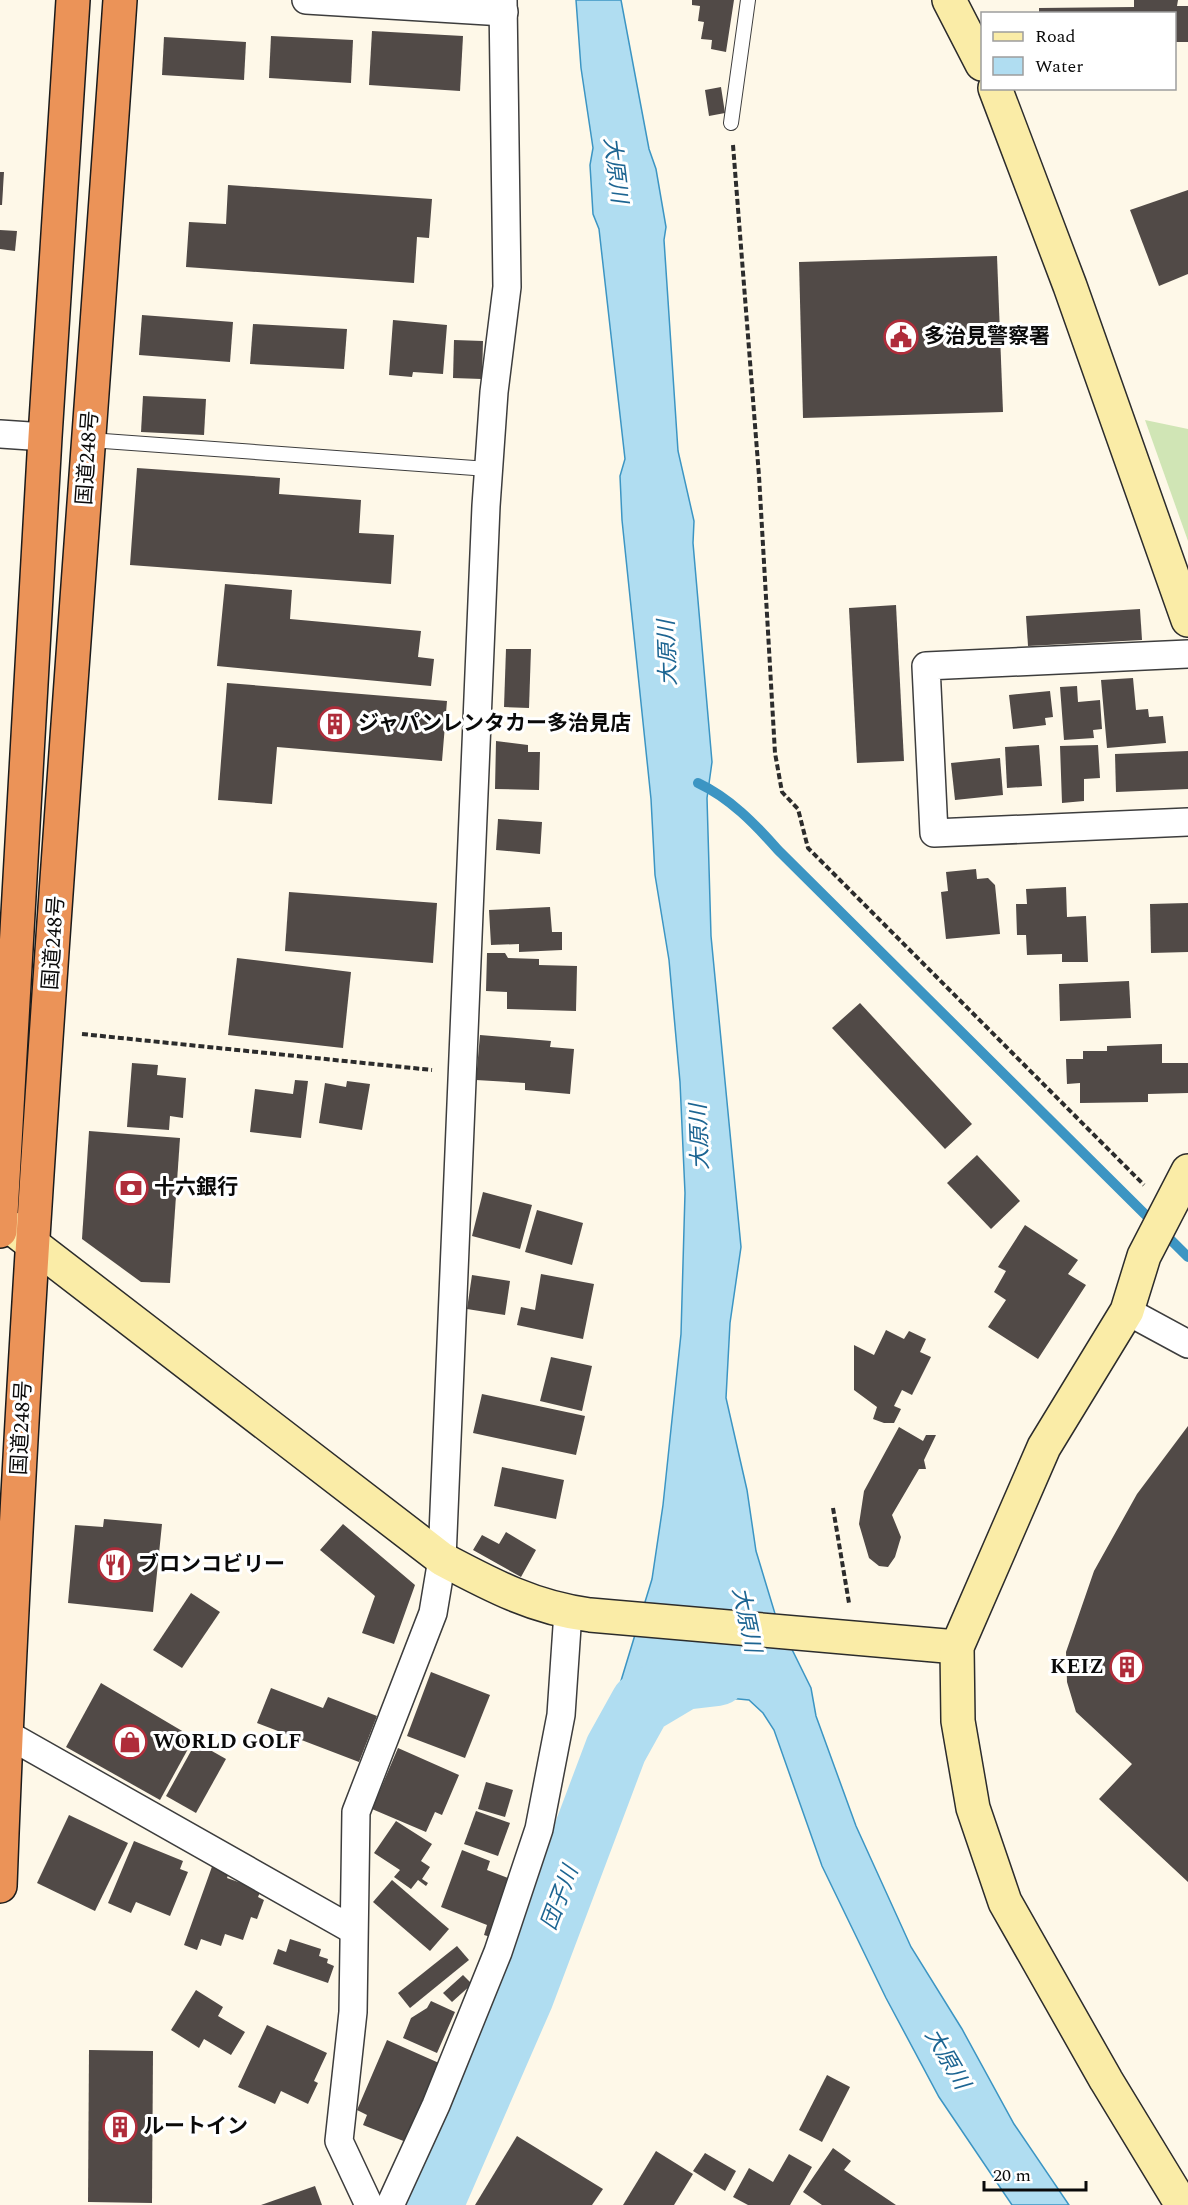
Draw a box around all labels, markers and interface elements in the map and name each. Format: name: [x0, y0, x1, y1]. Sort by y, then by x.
legend: [981, 12, 1176, 90]
text: Road: [1035, 23, 1076, 50]
text: Water: [1035, 53, 1083, 80]
water label: 大原川: [595, 135, 636, 207]
public building icon: 多治見警察署: [883, 319, 919, 355]
place label: 多治見警察署: [924, 321, 1050, 353]
street label: 国道248号: [69, 410, 107, 506]
water label: 大原川: [650, 617, 686, 687]
building icon: ジャパンレンタカー多治見店: [317, 706, 353, 742]
place label: ジャパンレンタカー多治見店: [358, 708, 631, 740]
street label: 国道248号: [35, 895, 73, 991]
water label: 大原川: [682, 1101, 718, 1171]
bank icon: 十六銀行: [113, 1170, 149, 1206]
place label: 十六銀行: [154, 1172, 238, 1204]
street label: 国道248号: [4, 1380, 40, 1476]
restaurant icon: ブロンコビリー: [97, 1547, 133, 1583]
place label: ブロンコビリー: [138, 1549, 285, 1581]
water label: 大原川: [723, 1584, 769, 1658]
building icon: KEIZ: [1109, 1649, 1145, 1685]
place label: KEIZ: [1050, 1651, 1104, 1683]
shop icon: WORLD GOLF: [112, 1724, 148, 1760]
place label: WORLD GOLF: [153, 1726, 302, 1758]
water label: 団子川: [533, 1859, 588, 1935]
water label: 大原川: [916, 2022, 979, 2098]
building icon: ルートイン: [102, 2109, 138, 2145]
place label: ルートイン: [143, 2111, 248, 2143]
scale bar: [984, 2154, 1086, 2192]
text: 20 m: [993, 2162, 1031, 2189]

